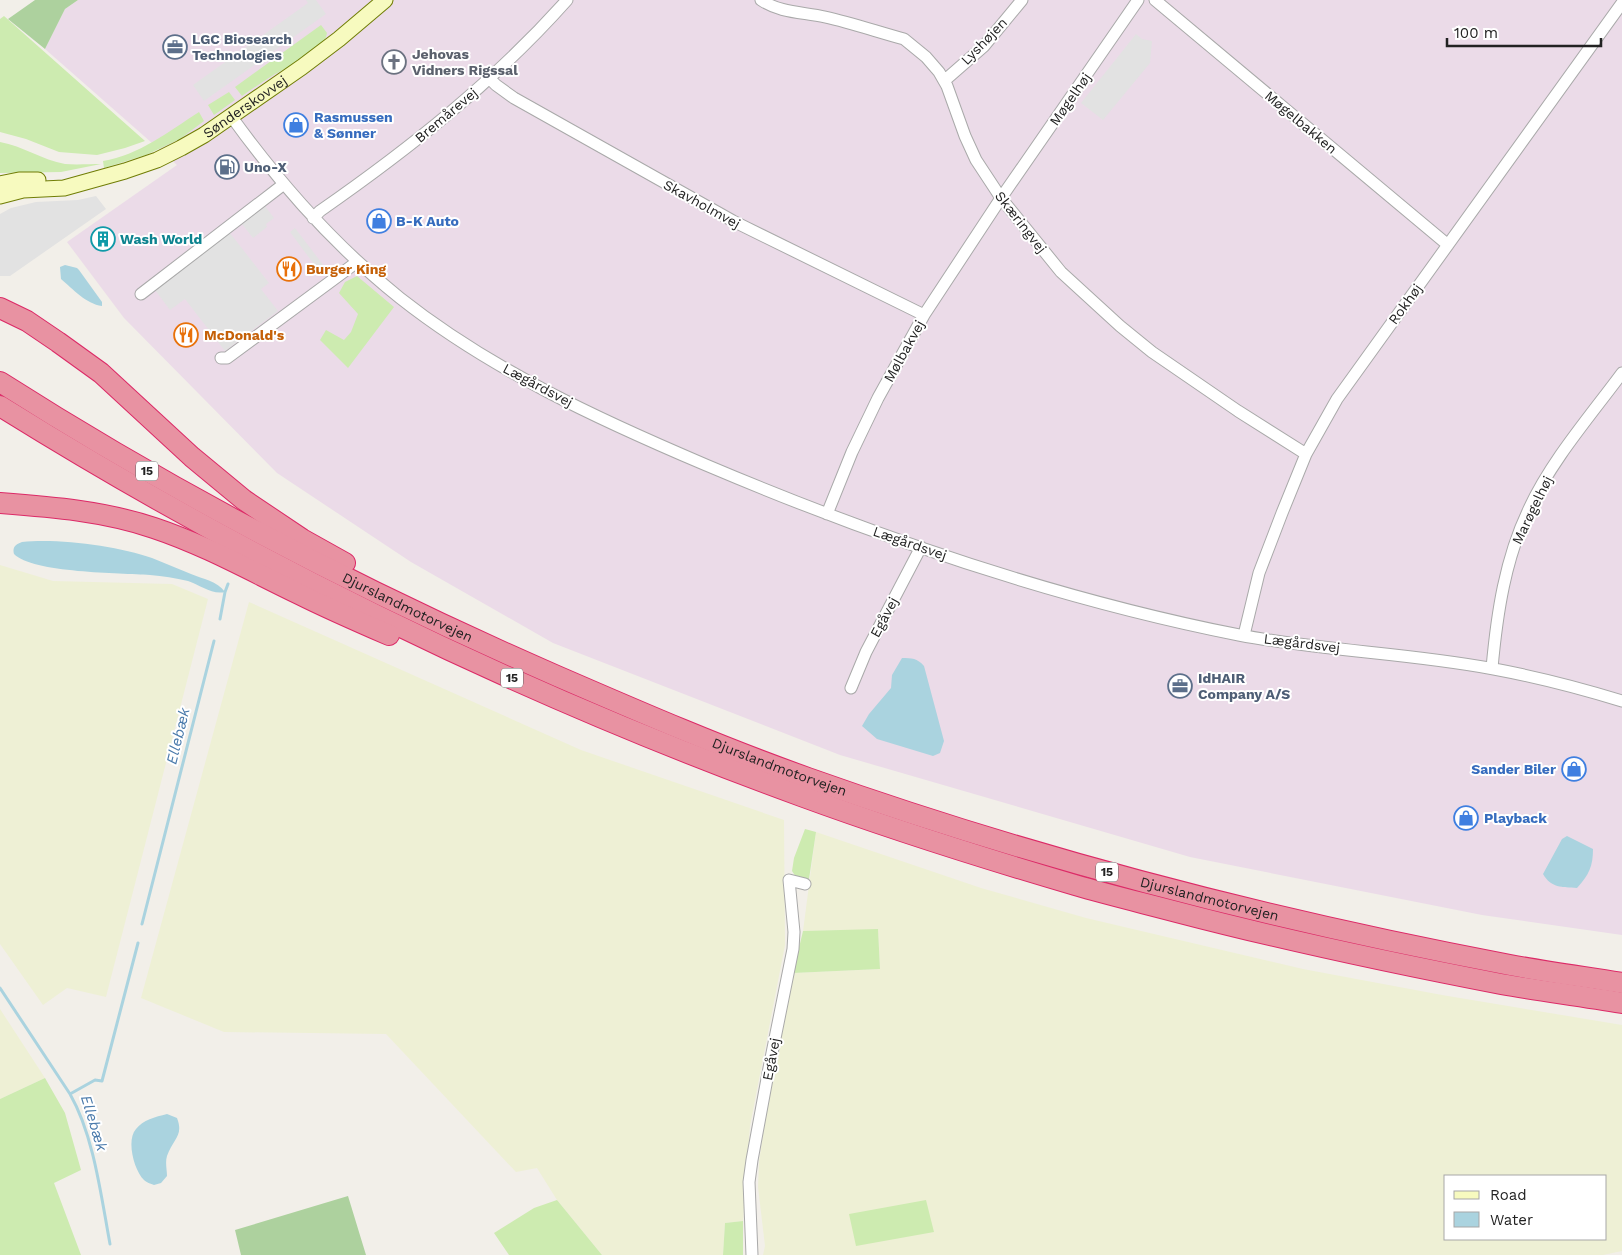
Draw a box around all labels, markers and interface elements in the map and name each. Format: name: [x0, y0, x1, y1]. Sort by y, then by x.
street label: Lyshøjen: [958, 14, 1010, 68]
scale bar: [1447, 15, 1601, 47]
text: 100 m: [1454, 24, 1498, 42]
place label: LGC Biosearch Technologies: [192, 31, 292, 63]
office icon: LGC Biosearch Technologies: [162, 34, 188, 60]
place label: Jehovas Vidners Rigssal: [412, 46, 518, 78]
church icon: Jehovas Vidners Rigssal: [381, 49, 407, 75]
street label: Møgelhøj: [1046, 69, 1094, 129]
street label: Sønderskovvej: [200, 72, 290, 141]
street label: Bremårevej: [412, 84, 480, 146]
street label: Møgelbakken: [1262, 87, 1340, 157]
place label: Rasmussen & Sønner: [314, 109, 393, 141]
shop icon: Rasmussen & Sønner: [283, 112, 309, 138]
fuel station icon: Uno-X: [214, 154, 240, 180]
place label: Uno-X: [244, 159, 287, 175]
street label: Skavholmvej: [661, 176, 743, 232]
street label: Skæringvej: [992, 188, 1050, 256]
shop icon: B-K Auto: [366, 208, 392, 234]
place label: B-K Auto: [396, 213, 459, 229]
building icon: Wash World: [90, 226, 116, 252]
place label: Wash World: [120, 231, 202, 247]
restaurant icon: Burger King: [276, 256, 302, 282]
place label: Burger King: [306, 261, 386, 277]
street label: Rokhøj: [1385, 281, 1425, 327]
street label: Mølbakvej: [880, 317, 928, 385]
restaurant icon: McDonald's: [173, 322, 199, 348]
place label: McDonald's: [204, 327, 285, 343]
street label: Lægårdsvej: [500, 360, 576, 410]
road number: 15: [136, 462, 158, 481]
street label: Marøgelhøj: [1509, 473, 1555, 547]
street label: Lægårdsvej: [871, 523, 949, 563]
street label: Djurslandmotorvejen: [340, 569, 475, 645]
street label: Egåvej: [867, 594, 901, 640]
street label: Lægårdsvej: [1263, 630, 1341, 656]
road number: 15: [501, 668, 523, 688]
place label: IdHAIR Company A/S: [1198, 670, 1290, 702]
office icon: IdHAIR Company A/S: [1167, 673, 1193, 699]
water label: Ellebæk: [162, 705, 194, 766]
street label: Djurslandmotorvejen: [710, 735, 849, 799]
shop icon: Sander Biler: [1561, 756, 1587, 782]
place label: Sander Biler: [1471, 761, 1556, 777]
shop icon: Playback: [1453, 805, 1479, 831]
place label: Playback: [1484, 810, 1547, 826]
road number: 15: [1096, 862, 1118, 882]
street label: Djurslandmotorvejen: [1139, 873, 1281, 924]
street label: Egåvej: [759, 1036, 783, 1082]
water label: Ellebæk: [77, 1093, 111, 1154]
legend: [1444, 1175, 1607, 1240]
text: Road: [1490, 1186, 1527, 1204]
text: Water: [1490, 1211, 1533, 1229]

